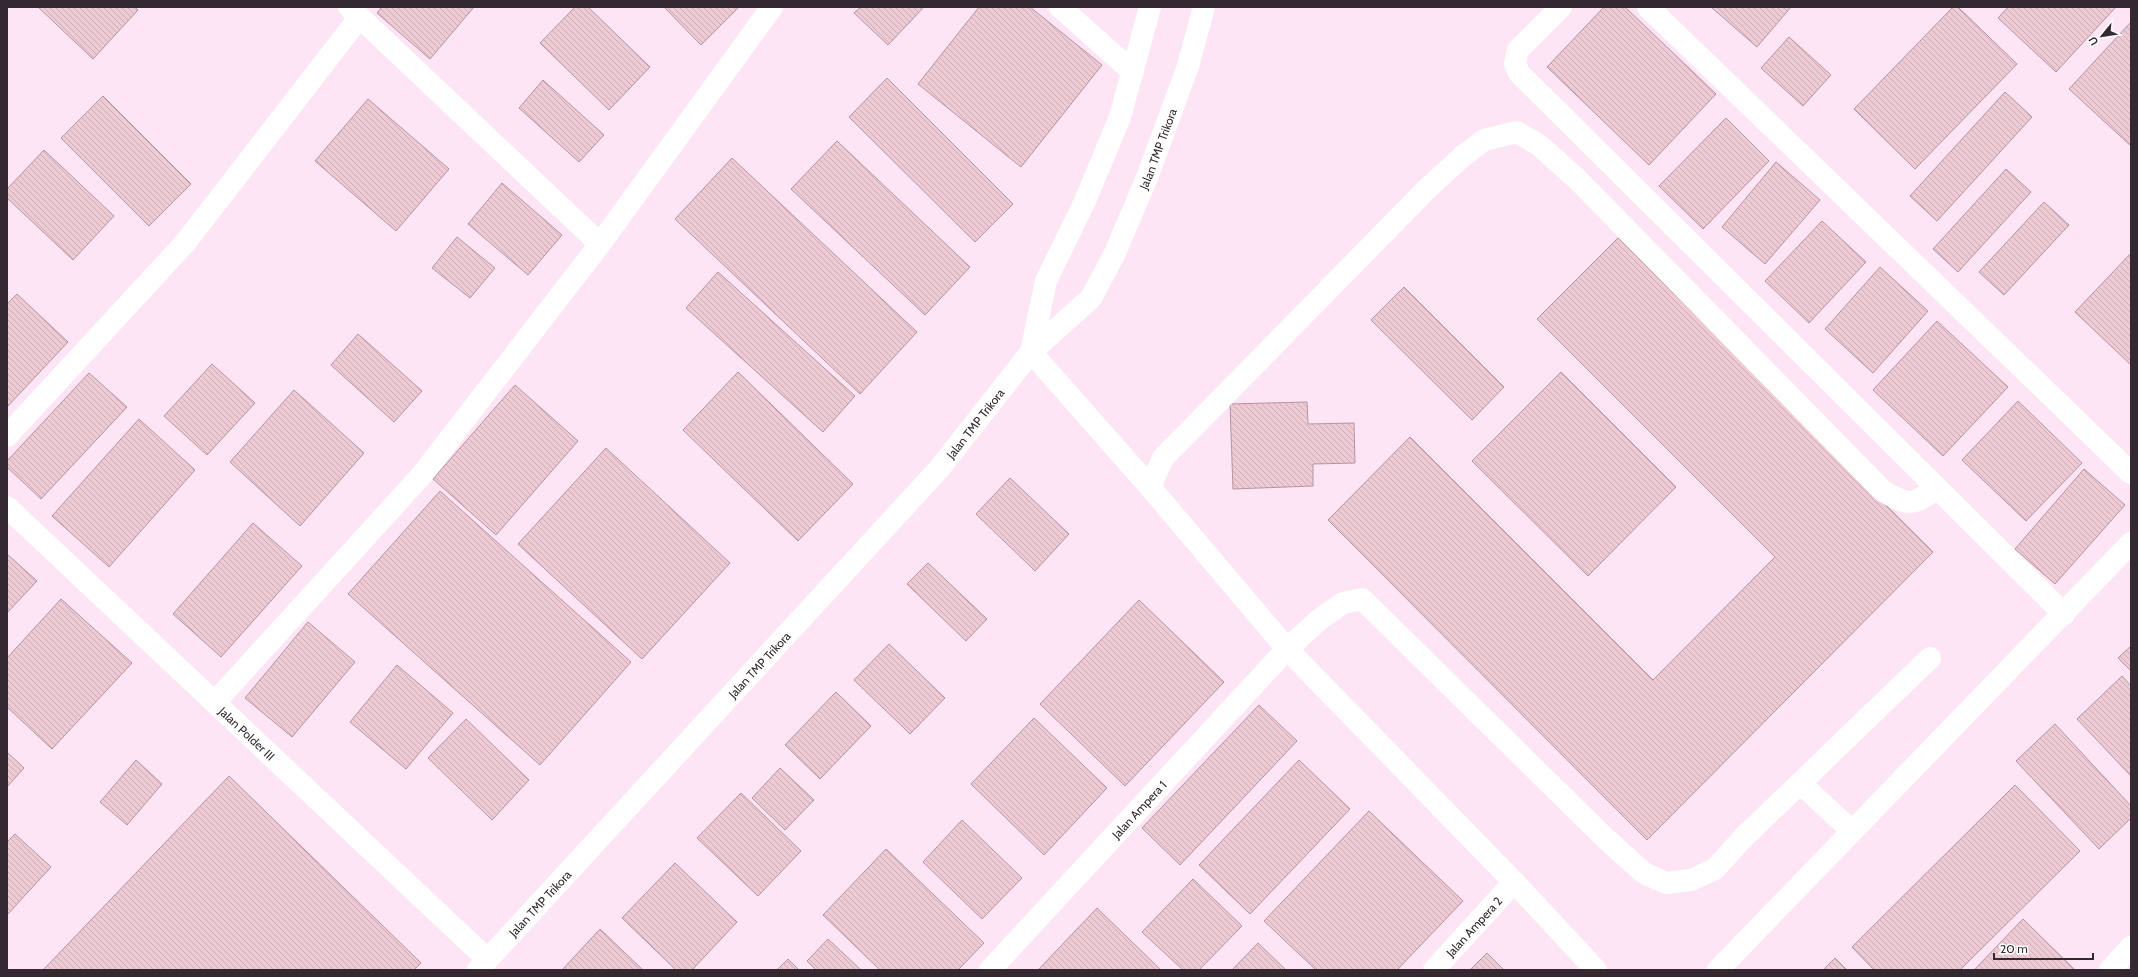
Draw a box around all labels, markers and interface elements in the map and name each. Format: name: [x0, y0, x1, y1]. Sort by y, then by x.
north arrow: [2082, 16, 2122, 56]
text: U: [2085, 34, 2101, 48]
street label: Jalan TMP Trikora: [1135, 106, 1179, 192]
street label: Jalan TMP Trikora: [942, 385, 1007, 462]
street label: Jalan TMP Trikora: [724, 628, 793, 702]
street label: Jalan Polder III: [215, 703, 278, 763]
street label: Jalan Ampera 1: [1108, 777, 1169, 842]
street label: Jalan TMP Trikora: [505, 867, 574, 940]
street label: Jalan Ampera 2: [1442, 893, 1505, 960]
scale bar: [1994, 935, 2093, 961]
text: 20 m: [2000, 941, 2028, 956]

